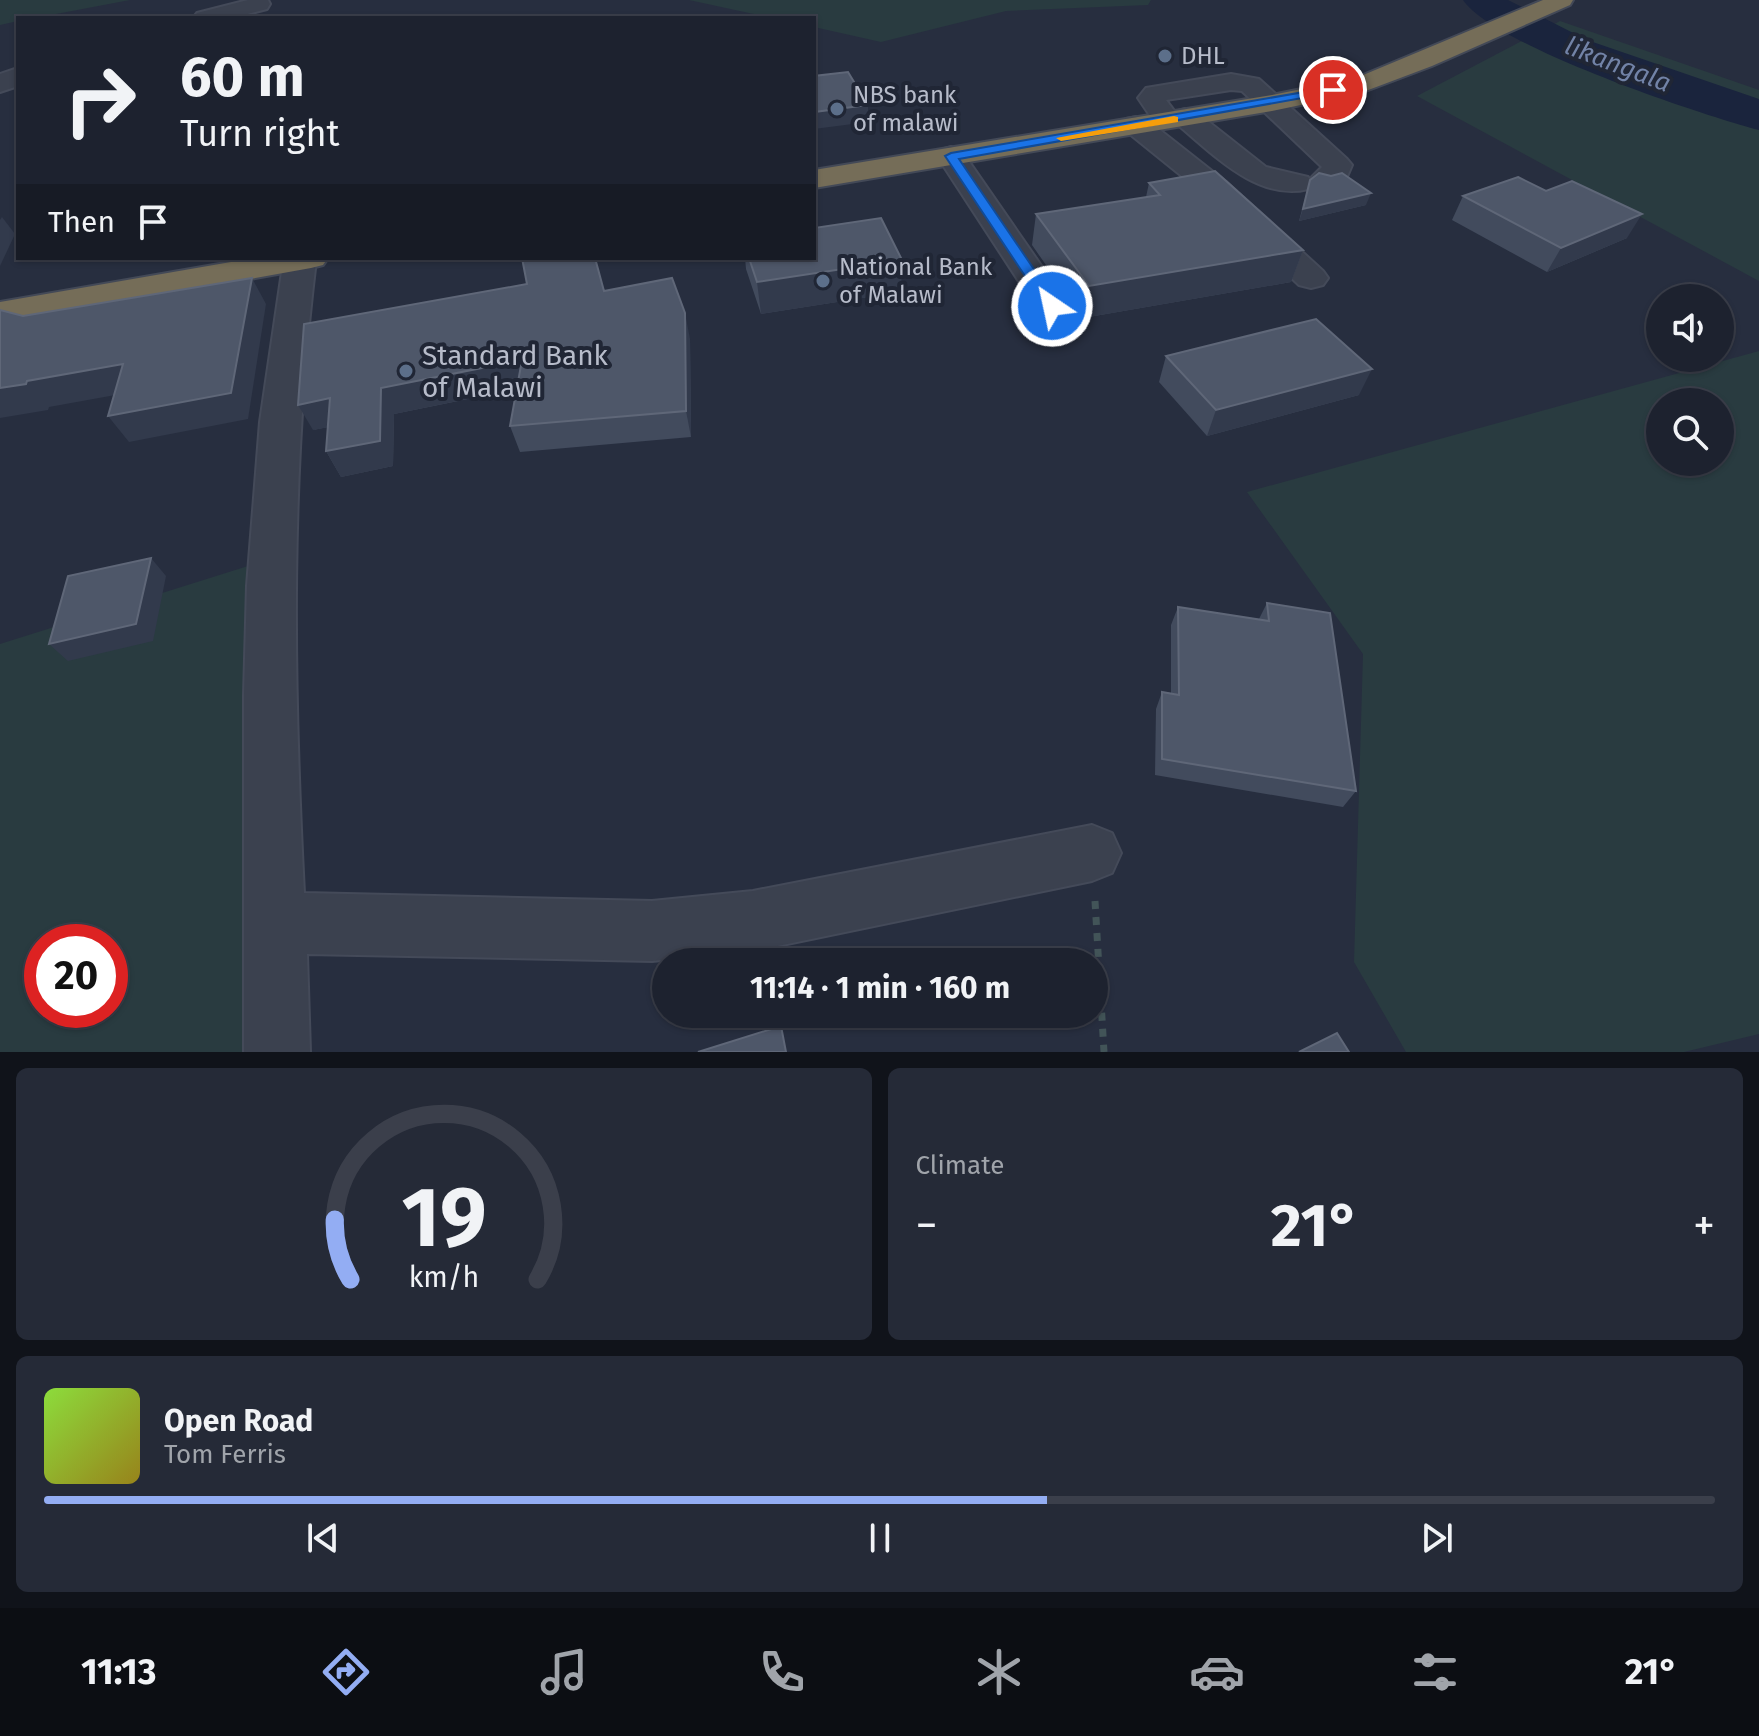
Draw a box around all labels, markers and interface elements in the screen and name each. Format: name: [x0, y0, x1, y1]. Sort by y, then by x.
water label: likangala: [1561, 30, 1675, 99]
place label: DHL: [1181, 42, 1225, 70]
text: 60 m: [180, 44, 305, 111]
marker: DHL: [1156, 47, 1174, 65]
icon: right: [48, 48, 152, 152]
pin: [1299, 56, 1367, 124]
icon: arrive: [1311, 68, 1355, 112]
place label: NBS bank of malawi: [853, 81, 959, 137]
marker: NBS bank of malawi: [828, 100, 846, 118]
text: Turn right: [180, 112, 340, 156]
icon: arrive: [131, 200, 175, 244]
text: Then: [48, 204, 115, 240]
place label: National Bank of Malawi: [839, 253, 993, 309]
position arrow: [1010, 264, 1094, 348]
marker: National Bank of Malawi: [814, 272, 832, 290]
map controls: [1646, 284, 1734, 476]
button: sound: [1646, 284, 1734, 372]
place label: Standard Bank of Malawi: [422, 339, 609, 404]
marker: Standard Bank of Malawi: [397, 362, 415, 380]
button: search: [1646, 388, 1734, 476]
speed limit sign: 20: [24, 924, 128, 1028]
text: 11:14 · 1 min · 160 m: [750, 970, 1010, 1006]
text: Climate: [916, 1150, 1004, 1181]
text: 19: [401, 1168, 486, 1268]
text: 21°: [1271, 1190, 1360, 1262]
text: −: [916, 1199, 938, 1252]
text: +: [1693, 1199, 1715, 1252]
text: km/h: [408, 1260, 479, 1295]
text: Open Road: [164, 1403, 313, 1439]
text: Tom Ferris: [164, 1439, 286, 1470]
icon: previous: [301, 1516, 345, 1560]
icon: pause: [858, 1516, 902, 1560]
icon: next: [1415, 1516, 1459, 1560]
icon: directions: [318, 1644, 374, 1700]
icon: music: [536, 1644, 592, 1700]
icon: phone: [754, 1644, 810, 1700]
icon: climate: [971, 1644, 1027, 1700]
icon: car: [1189, 1644, 1245, 1700]
icon: filters: [1407, 1644, 1463, 1700]
text: 11:13: [81, 1650, 156, 1694]
text: 21°: [1625, 1650, 1678, 1694]

